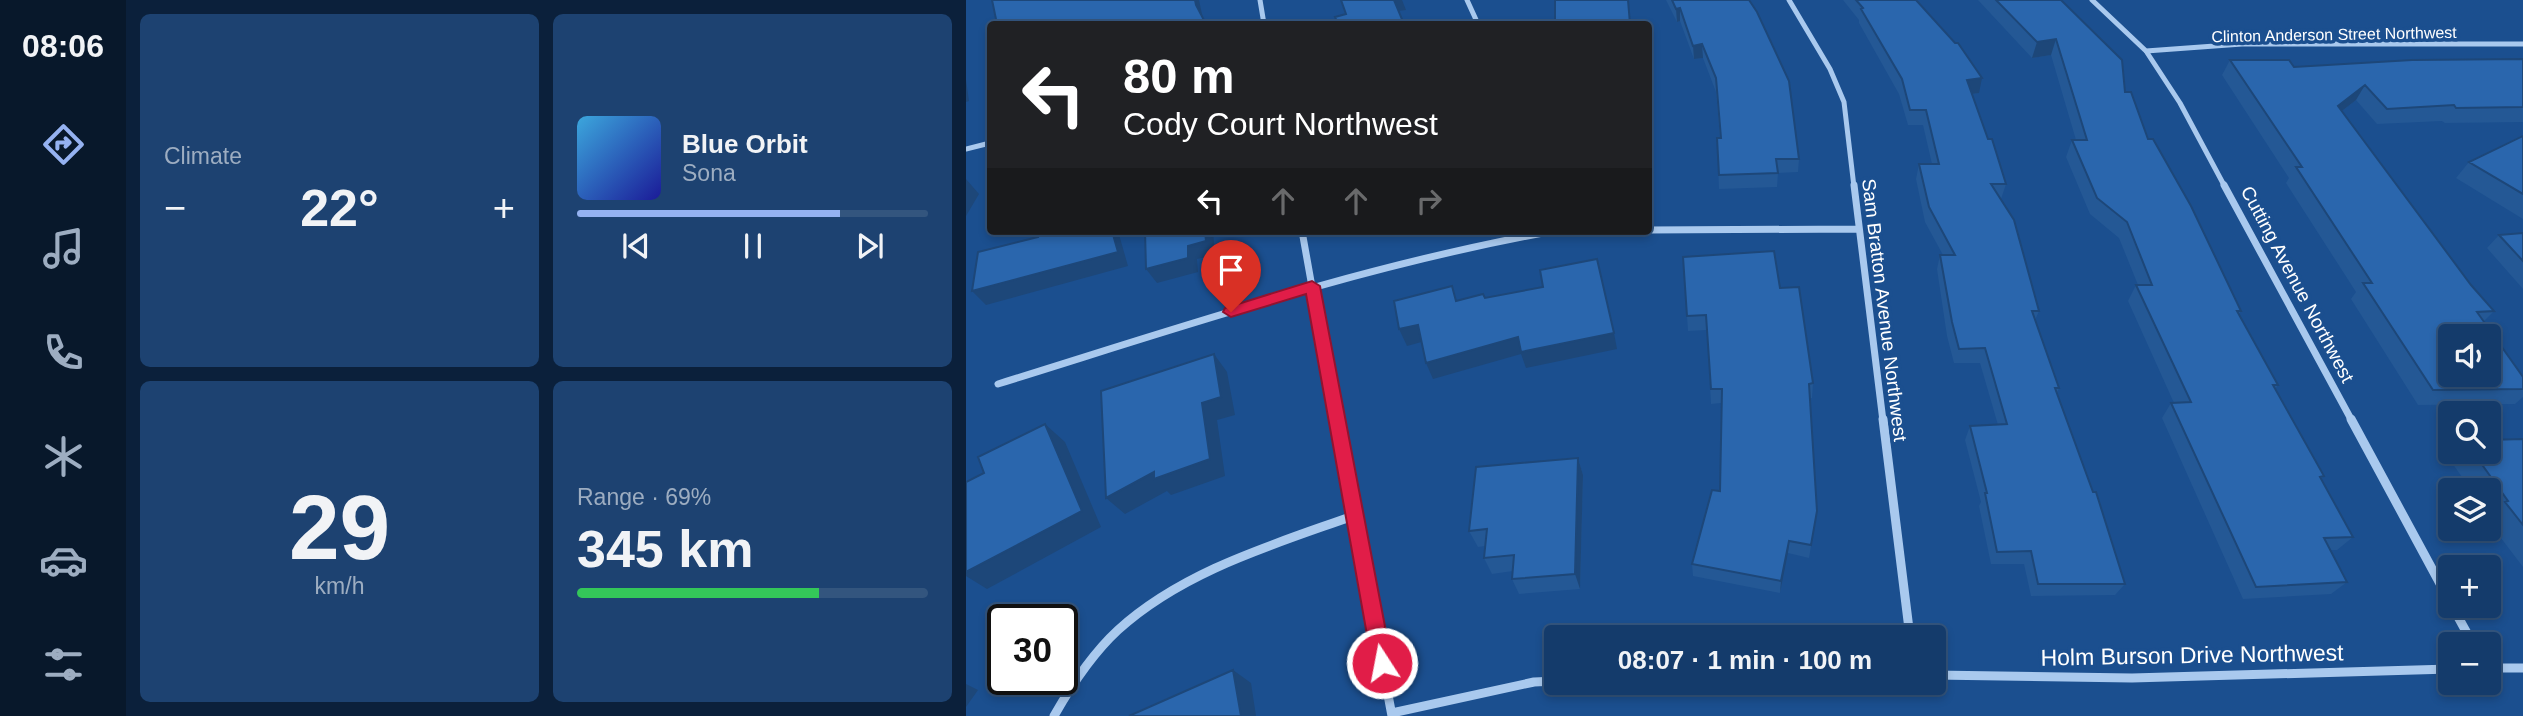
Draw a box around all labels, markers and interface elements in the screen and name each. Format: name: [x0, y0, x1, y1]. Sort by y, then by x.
street label: Clinton Anderson Street Northwest: [2211, 24, 2457, 45]
text: 08:06: [22, 28, 104, 64]
icon: left: [1008, 49, 1099, 140]
text: 80 m: [1123, 49, 1235, 103]
text: Cody Court Northwest: [1123, 106, 1438, 142]
icon: directions: [39, 120, 88, 169]
text: Blue Orbit: [682, 129, 808, 159]
text: Climate: [164, 143, 242, 169]
text: Sona: [682, 160, 736, 186]
street label: Sam Bratton Avenue Northwest: [1858, 177, 1911, 443]
text: 22°: [300, 179, 379, 237]
icon: left: [1191, 182, 1229, 220]
icon: ahead: [1264, 182, 1302, 220]
icon: ahead: [1337, 182, 1375, 220]
icon: right: [1410, 182, 1448, 220]
street label: Cutting Avenue Northwest: [2237, 182, 2359, 387]
text: −: [164, 187, 186, 229]
text: +: [493, 187, 515, 229]
icon: music: [39, 224, 88, 273]
icon: previous: [617, 227, 655, 265]
icon: pause: [734, 227, 772, 265]
icon: next: [851, 227, 889, 265]
pin: [1201, 240, 1261, 312]
icon: arrive: [1212, 251, 1250, 289]
map controls: [2438, 324, 2501, 695]
button: sound: [2438, 324, 2501, 387]
icon: phone: [39, 328, 88, 377]
button: search: [2438, 401, 2501, 464]
icon: climate: [39, 432, 88, 481]
text: 29: [289, 477, 390, 578]
button: layers: [2438, 478, 2501, 541]
text: Range · 69%: [577, 484, 711, 510]
text: 345 km: [577, 520, 753, 578]
icon: car: [39, 536, 88, 585]
button: +: [2438, 555, 2501, 618]
text: km/h: [315, 573, 364, 599]
speed limit sign: 30: [987, 604, 1078, 695]
position arrow: [1345, 626, 1419, 700]
button: −: [2438, 632, 2501, 695]
street label: Holm Burson Drive Northwest: [2040, 639, 2344, 671]
icon: filters: [39, 640, 88, 689]
text: 08:07 · 1 min · 100 m: [1618, 645, 1872, 675]

